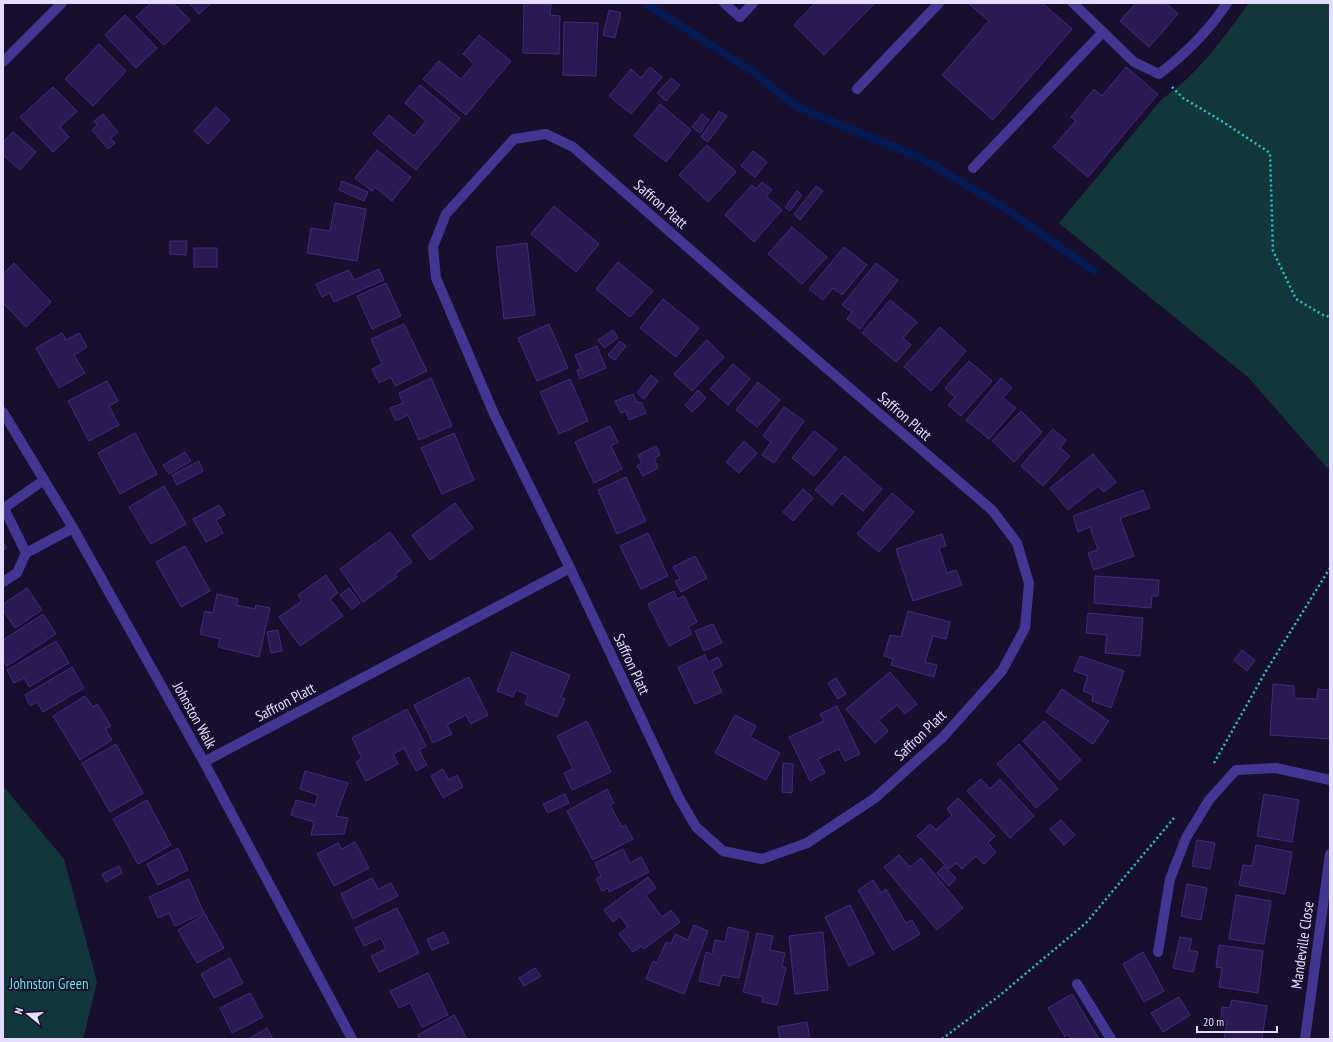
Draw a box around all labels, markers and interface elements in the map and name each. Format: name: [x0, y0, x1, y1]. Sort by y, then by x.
street label: Saffron Platt: [630, 176, 692, 232]
street label: Saffron Platt: [874, 388, 936, 444]
street label: Saffron Platt: [610, 631, 654, 697]
street label: Johnston Walk: [168, 677, 221, 752]
street label: Saffron Platt: [252, 678, 318, 726]
street label: Saffron Platt: [890, 706, 950, 764]
street label: Mandeville Close: [1286, 900, 1318, 990]
park label: Johnston Green: [9, 974, 88, 993]
north arrow: [8, 994, 48, 1034]
text: N: [11, 1006, 26, 1016]
scale bar: [1197, 1008, 1277, 1034]
text: 20 m: [1203, 1014, 1224, 1029]

